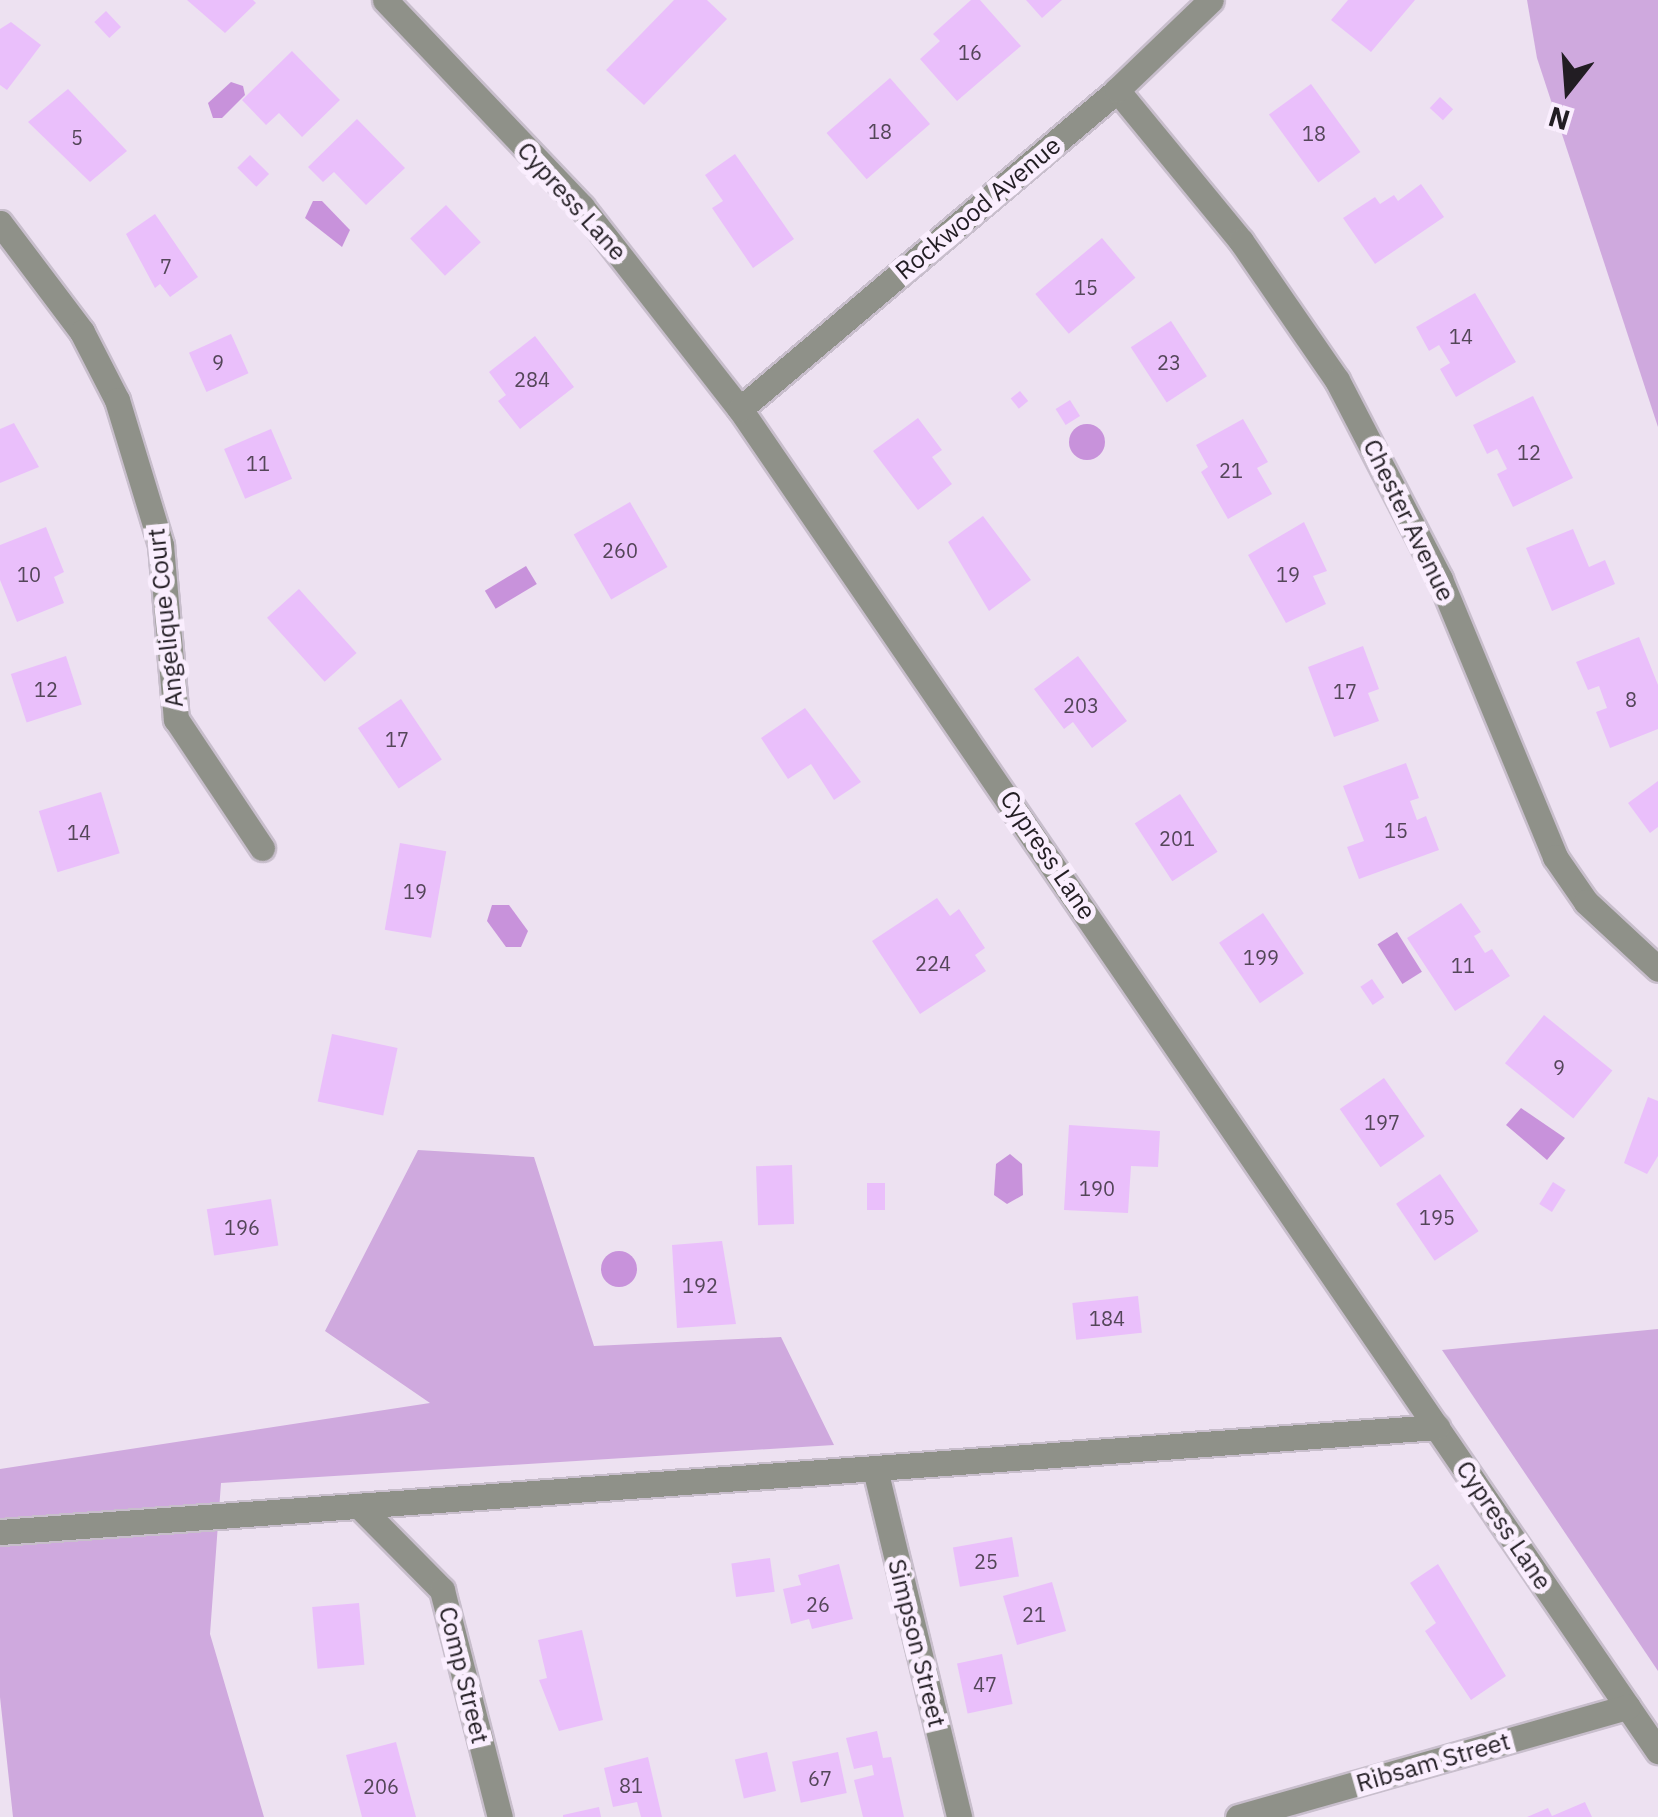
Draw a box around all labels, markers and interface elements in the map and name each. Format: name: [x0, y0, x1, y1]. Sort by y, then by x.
house number: 16: [958, 40, 982, 64]
north arrow: [1518, 40, 1618, 140]
text: N: [1544, 99, 1574, 140]
house number: 18: [868, 119, 892, 143]
house number: 18: [1302, 121, 1326, 145]
house number: 5: [71, 125, 83, 149]
street label: Rockwood Avenue: [889, 130, 1067, 286]
street label: Cypress Lane: [511, 136, 633, 266]
house number: 7: [160, 254, 172, 278]
house number: 15: [1074, 275, 1098, 299]
house number: 14: [1449, 324, 1473, 348]
house number: 9: [212, 350, 224, 374]
house number: 23: [1157, 350, 1181, 374]
house number: 284: [514, 367, 550, 391]
street label: Chester Avenue: [1357, 434, 1461, 606]
house number: 12: [1517, 440, 1541, 464]
house number: 11: [246, 451, 270, 475]
house number: 21: [1219, 458, 1243, 482]
street label: Angelique Court: [141, 527, 189, 709]
house number: 260: [602, 538, 638, 562]
house number: 10: [17, 562, 41, 586]
house number: 19: [1276, 562, 1300, 586]
house number: 12: [34, 677, 58, 701]
house number: 17: [1333, 679, 1357, 703]
house number: 8: [1625, 687, 1637, 711]
house number: 203: [1063, 693, 1099, 717]
house number: 17: [385, 727, 409, 751]
street label: Cypress Lane: [994, 785, 1102, 925]
house number: 15: [1384, 818, 1408, 842]
house number: 14: [67, 820, 91, 844]
house number: 201: [1159, 826, 1195, 850]
house number: 19: [403, 879, 427, 903]
house number: 199: [1243, 945, 1279, 969]
house number: 224: [915, 951, 951, 975]
house number: 11: [1451, 953, 1475, 977]
house number: 9: [1553, 1055, 1565, 1079]
house number: 197: [1364, 1110, 1400, 1134]
house number: 190: [1079, 1176, 1115, 1200]
house number: 195: [1419, 1205, 1455, 1229]
house number: 196: [224, 1215, 260, 1239]
house number: 192: [682, 1273, 718, 1297]
house number: 184: [1089, 1306, 1125, 1330]
street label: Cypress Lane: [1450, 1455, 1558, 1595]
house number: 25: [974, 1549, 998, 1573]
street label: Simpson Street: [882, 1556, 952, 1730]
house number: 26: [806, 1592, 830, 1616]
house number: 21: [1022, 1602, 1046, 1626]
street label: Comp Street: [432, 1603, 496, 1747]
house number: 47: [973, 1672, 997, 1696]
street label: Ribsam Street: [1353, 1726, 1513, 1798]
house number: 67: [808, 1766, 832, 1790]
house number: 81: [619, 1773, 643, 1797]
house number: 206: [363, 1774, 399, 1798]

